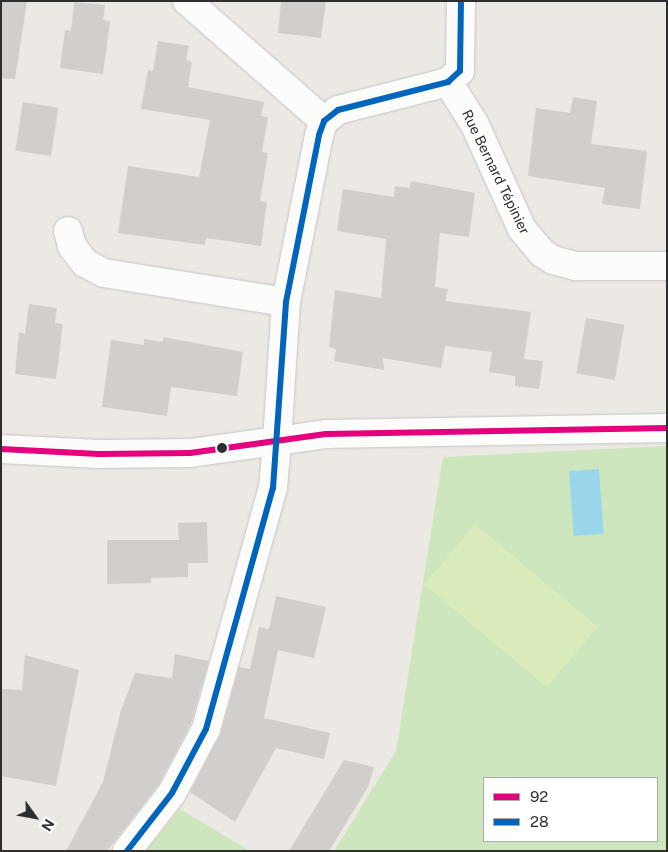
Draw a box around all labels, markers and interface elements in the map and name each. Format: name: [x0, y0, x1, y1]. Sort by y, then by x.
street label: Rue Bernard Tépinier: [458, 107, 534, 237]
unlabelled marker: [217, 443, 227, 453]
legend: [483, 777, 658, 842]
text: 92: [530, 788, 548, 805]
north arrow: [10, 792, 60, 842]
text: 28: [530, 813, 549, 830]
text: N: [38, 816, 57, 834]

